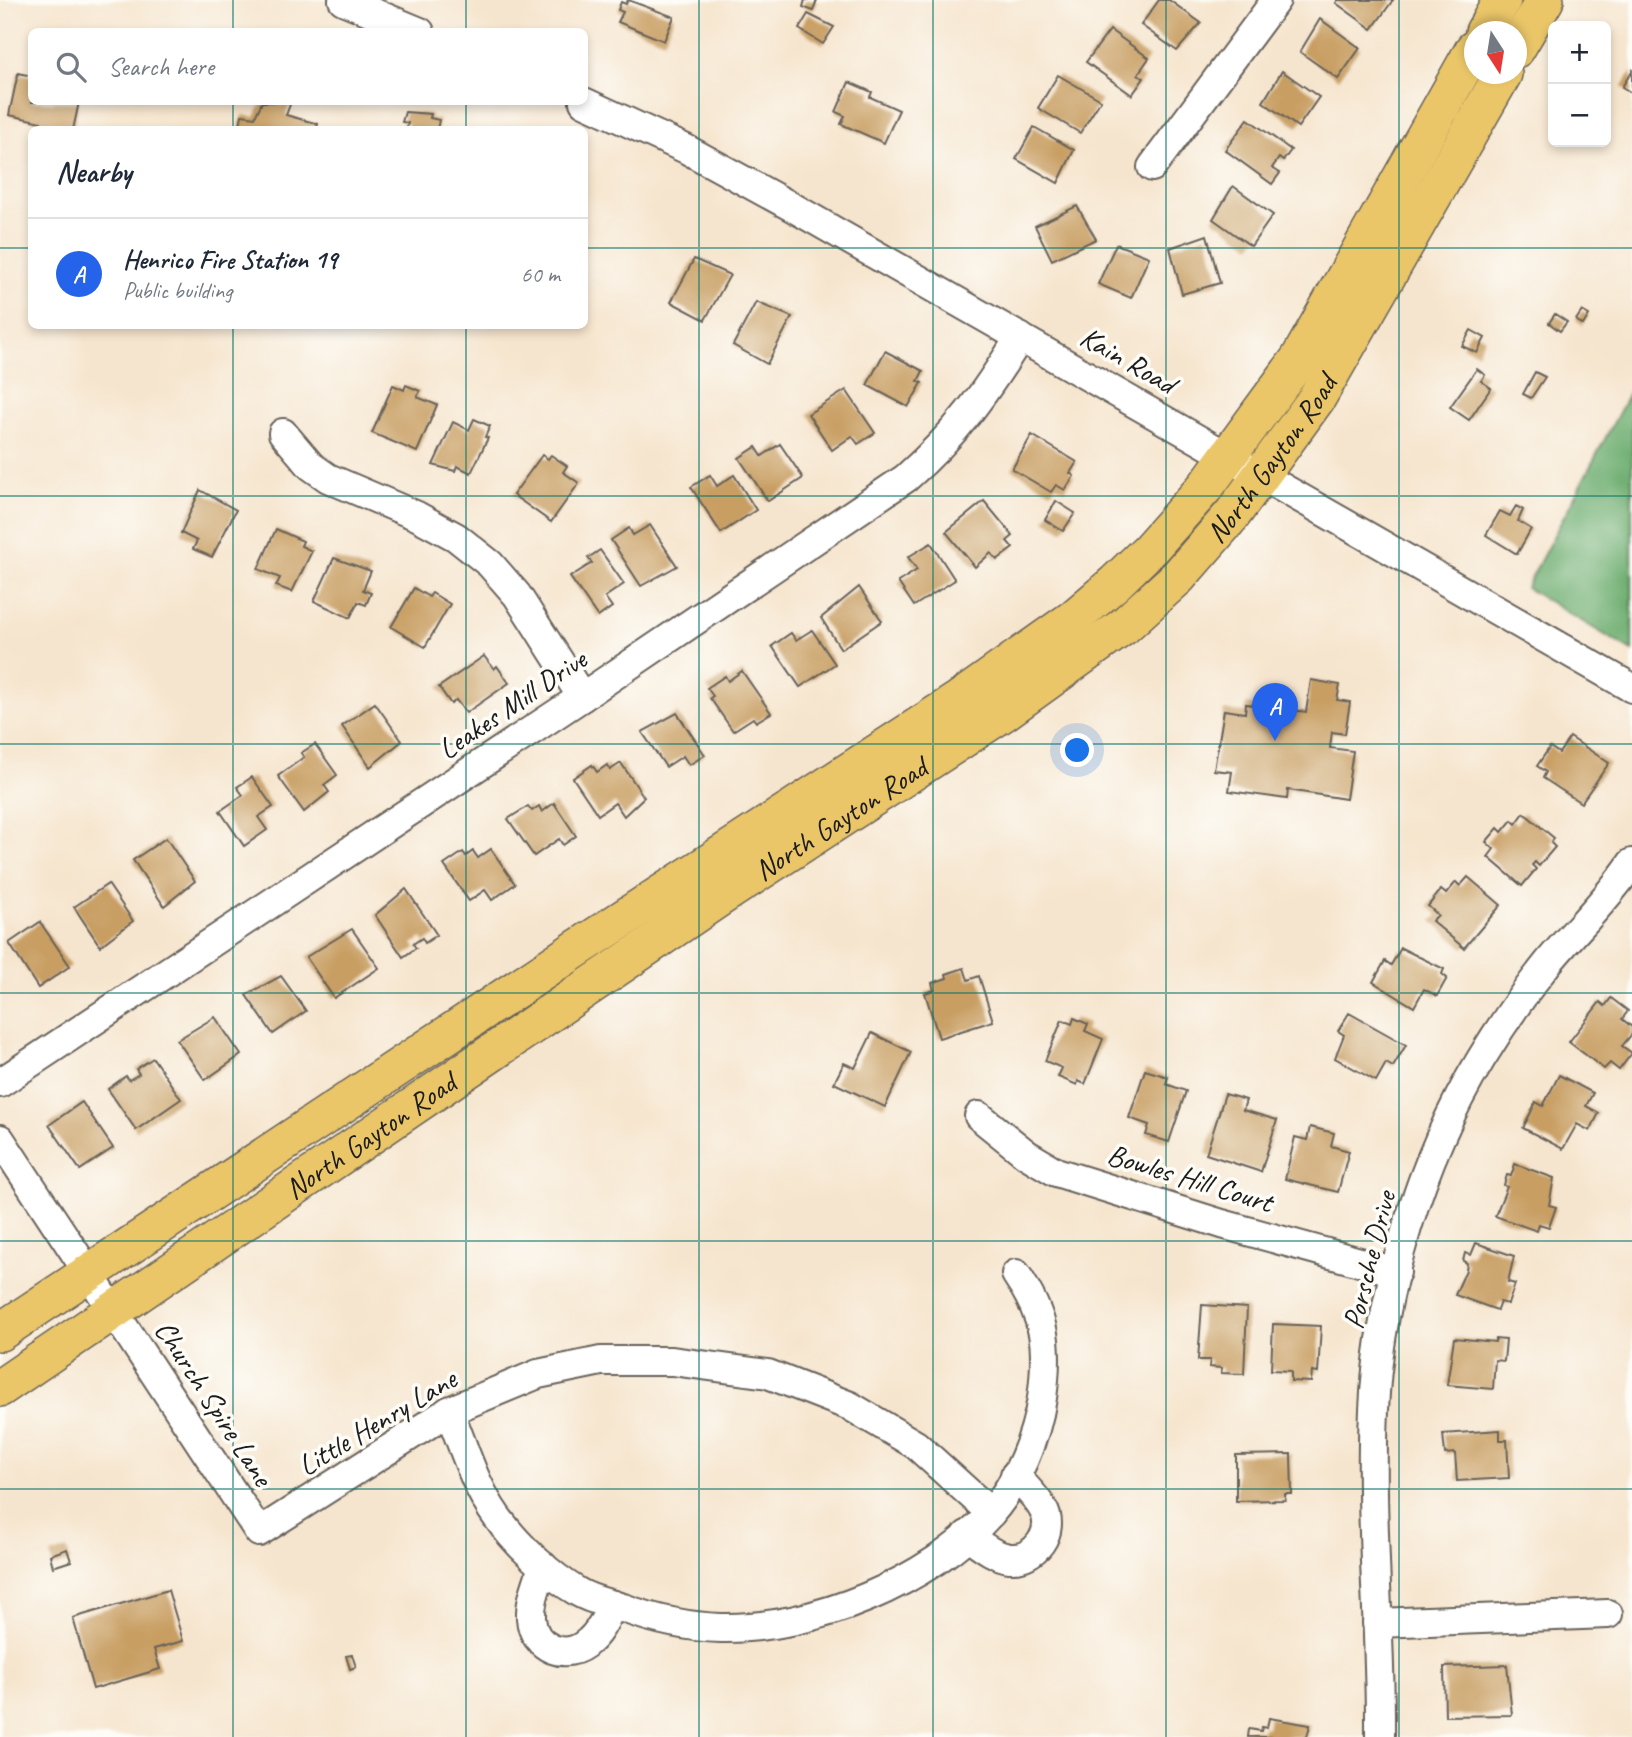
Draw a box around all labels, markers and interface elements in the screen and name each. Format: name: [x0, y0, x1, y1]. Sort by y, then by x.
north arrow: [1464, 21, 1527, 84]
map controls: [1548, 21, 1611, 147]
button: +: [1548, 21, 1611, 84]
search box: [28, 28, 588, 105]
icon: search: [52, 48, 90, 86]
text: Search here: [108, 50, 214, 83]
button: −: [1548, 84, 1611, 147]
text: Nearby: [56, 153, 132, 191]
text: Henrico Fire Station 19: [123, 243, 337, 276]
text: A: [73, 260, 85, 289]
text: 60 m: [521, 260, 560, 289]
text: Public building: [123, 276, 232, 305]
street label: Kain Road: [1074, 318, 1186, 404]
street label: North Gayton Road: [1198, 364, 1347, 551]
street label: Leakes Mill Drive: [430, 639, 595, 768]
pin: A: [1252, 683, 1298, 741]
your location: [1060, 733, 1094, 767]
street label: North Gayton Road: [747, 746, 938, 889]
street label: North Gayton Road: [277, 1062, 467, 1207]
street label: Bowles Hill Court: [1103, 1135, 1280, 1222]
street label: Porsche Drive: [1334, 1185, 1405, 1333]
street label: Church Spire Lane: [146, 1313, 283, 1495]
street label: Little Henry Lane: [291, 1359, 465, 1484]

